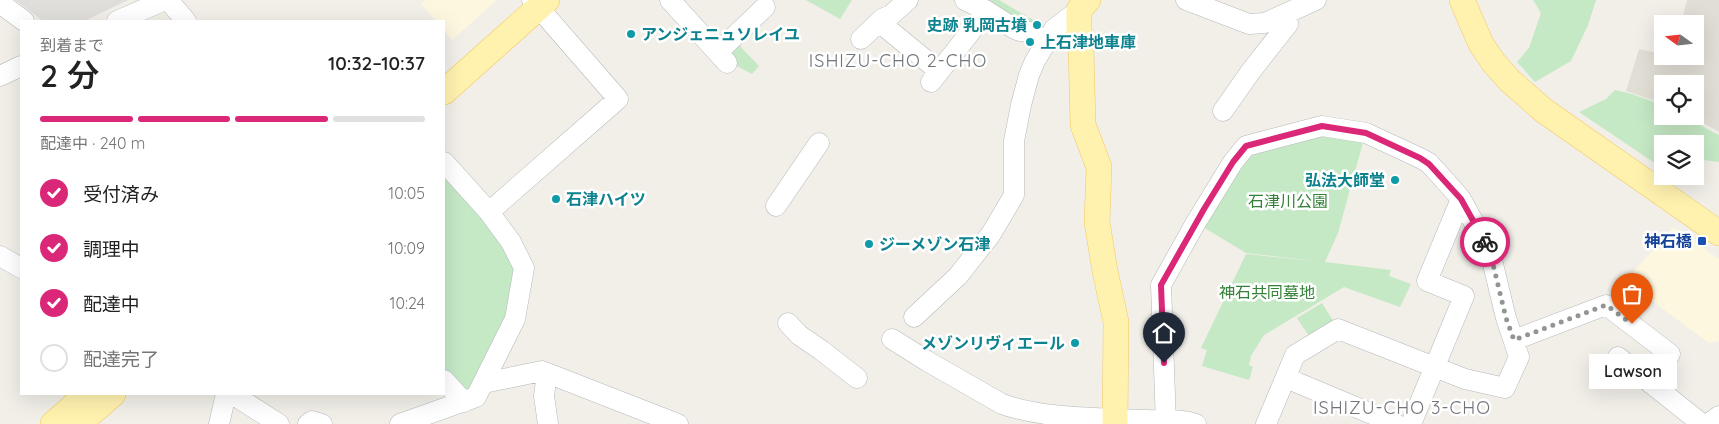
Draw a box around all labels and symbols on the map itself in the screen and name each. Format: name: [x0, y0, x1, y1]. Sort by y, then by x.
place label: 史跡 乳岡古墳: [927, 15, 1027, 35]
north arrow: [1654, 15, 1704, 65]
marker: 史跡 乳岡古墳: [1031, 19, 1043, 31]
place label: アンジェニュソレイユ: [641, 24, 800, 44]
marker: アンジェニュソレイユ: [625, 28, 637, 40]
place label: 上石津地車庫: [1040, 32, 1136, 52]
marker: 上石津地車庫: [1024, 36, 1036, 48]
district label: ISHIZU-CHO 2-CHO: [809, 49, 987, 72]
place label: 弘法大師堂: [1305, 170, 1385, 190]
marker: 弘法大師堂: [1389, 174, 1401, 186]
place label: 石津ハイツ: [566, 189, 646, 209]
park label: 石津川公園: [1248, 191, 1328, 211]
marker: 石津ハイツ: [550, 193, 562, 205]
courier: [1460, 217, 1510, 267]
place label: 神石橋: [1644, 231, 1692, 251]
place label: ジーメゾン石津: [879, 234, 990, 254]
marker: 神石橋: [1696, 235, 1708, 247]
marker: ジーメゾン石津: [863, 238, 875, 250]
pin: [1611, 273, 1653, 324]
park label: 神石共同墓地: [1219, 282, 1315, 302]
pin: [1143, 312, 1185, 363]
place label: メゾンリヴィエール: [921, 333, 1065, 353]
marker: メゾンリヴィエール: [1069, 337, 1081, 349]
callout: Lawson: [1588, 354, 1676, 389]
district label: ISHIZU-CHO 3-CHO: [1313, 396, 1491, 419]

